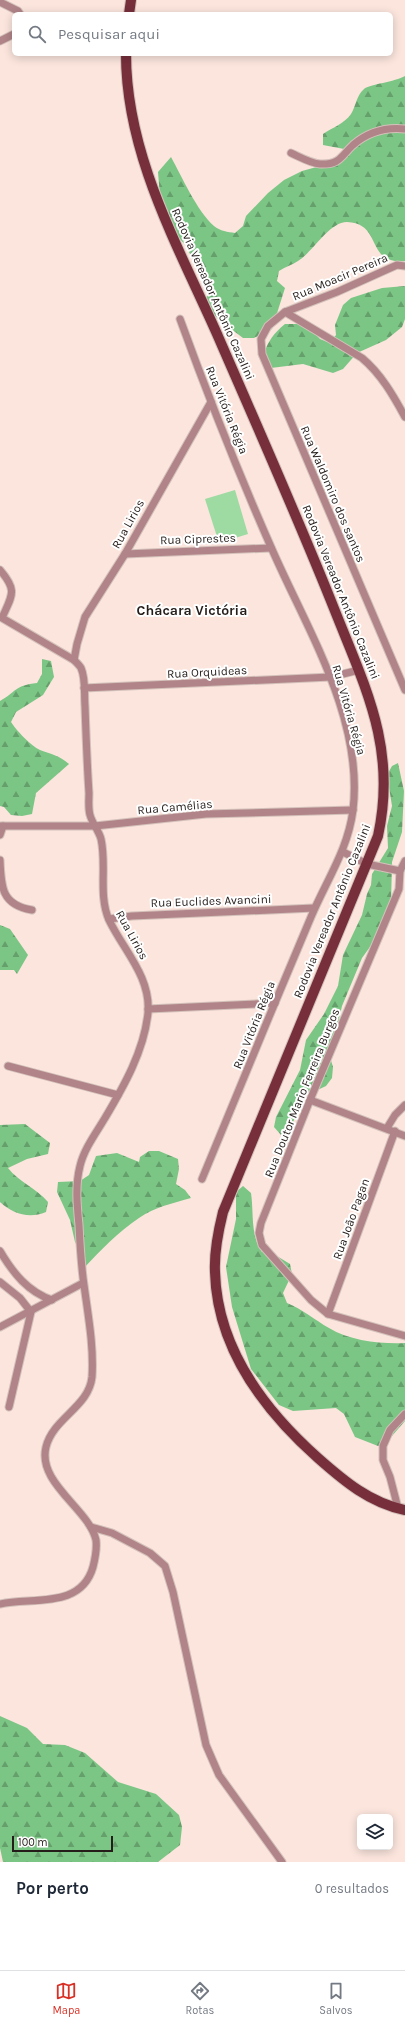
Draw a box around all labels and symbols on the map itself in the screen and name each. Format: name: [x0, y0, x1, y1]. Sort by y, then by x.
street label: Rodovia Vereador Antônio Cazalini: [169, 206, 257, 382]
street label: Rua Moacir Pereira: [290, 251, 390, 303]
street label: Rua Vitória Régia: [203, 364, 251, 456]
street label: Rua Waldomiro dos santos: [298, 424, 368, 564]
street label: Rua Lirios: [109, 497, 147, 551]
street label: Rodovia Vereador Antônio Cazalini: [300, 503, 382, 681]
street label: Rua Ciprestes: [160, 531, 236, 547]
district label: Chácara Victória: [137, 602, 247, 619]
street label: Rua Orquideas: [167, 663, 247, 681]
street label: Rua Vitória Régia: [329, 663, 369, 757]
street label: Rua Camélias: [137, 797, 213, 817]
street label: Rodovia Vereador Antônio Cazalini: [291, 822, 373, 1000]
street label: Rua Euclides Avancini: [150, 892, 272, 910]
street label: Rua Lirios: [113, 908, 151, 962]
street label: Rua Vitória Régia: [230, 979, 278, 1071]
street label: Rua Doutor Mario Ferreira Burgos: [262, 1006, 342, 1180]
street label: Rua João Pagan: [330, 1177, 372, 1261]
scale bar: [12, 1834, 113, 1853]

